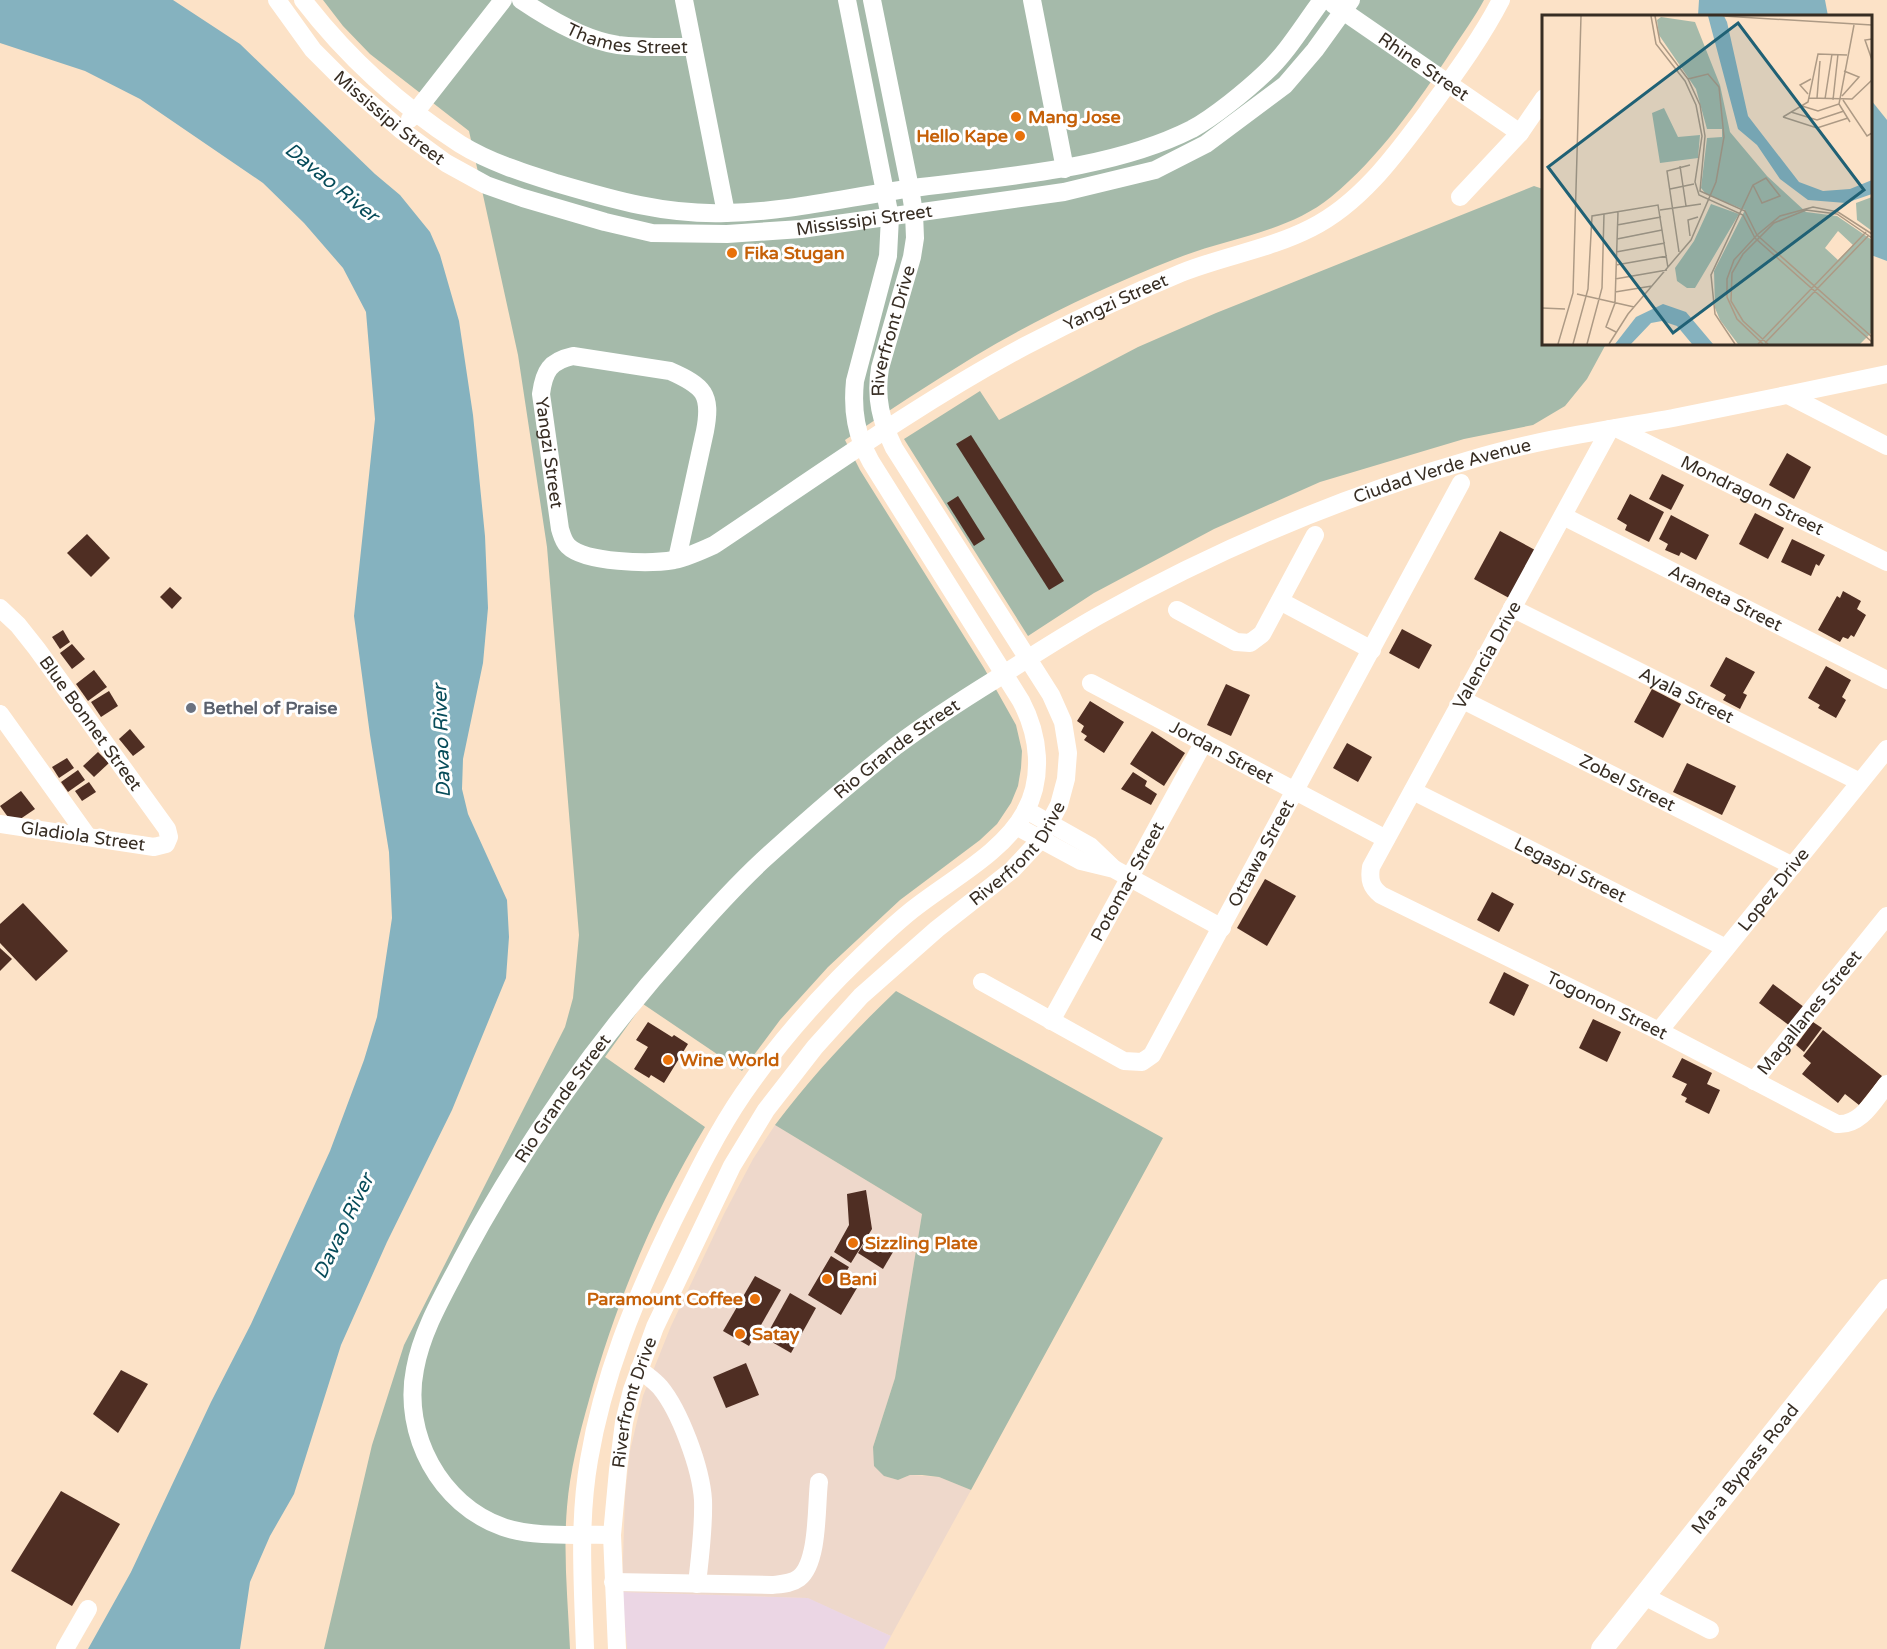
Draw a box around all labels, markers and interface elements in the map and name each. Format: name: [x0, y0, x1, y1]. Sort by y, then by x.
inset map: [1542, 15, 1872, 345]
street label: Thames Street: [563, 18, 688, 58]
street label: Rhine Street: [1374, 27, 1473, 106]
street label: Mississipi Street: [329, 66, 450, 170]
place label: Mang Jose: [1028, 106, 1121, 128]
marker: Mang Jose: [1009, 110, 1023, 124]
place label: Hello Kape: [916, 125, 1008, 147]
marker: Hello Kape: [1013, 129, 1027, 143]
water label: Davao River: [280, 138, 385, 229]
street label: Mississipi Street: [795, 200, 934, 241]
place label: Fika Stugan: [744, 242, 845, 264]
marker: Fika Stugan: [725, 246, 739, 260]
street label: Riverfront Drive: [867, 263, 920, 397]
street label: Yangzi Street: [1060, 269, 1171, 336]
street label: Yangzi Street: [531, 396, 568, 510]
street label: Ciudad Verde Avenue: [1350, 434, 1533, 508]
street label: Mondragon Street: [1677, 451, 1828, 540]
street label: Araneta Street: [1665, 560, 1786, 636]
street label: Valencia Drive: [1448, 597, 1526, 713]
street label: Blue Bonnet Street: [35, 651, 147, 795]
street label: Ayala Street: [1635, 662, 1738, 728]
water label: Davao River: [428, 681, 456, 798]
street label: Rio Grande Street: [829, 694, 964, 804]
place label: Bethel of Praise: [203, 697, 337, 719]
marker: Bethel of Praise: [184, 701, 198, 715]
street label: Jordan Street: [1166, 716, 1278, 789]
street label: Zobel Street: [1576, 749, 1679, 816]
street label: Ottawa Street: [1223, 796, 1299, 911]
street label: Riverfront Drive: [965, 798, 1070, 911]
street label: Gladiola Street: [19, 816, 147, 856]
street label: Potomac Street: [1086, 818, 1169, 945]
street label: Legaspi Street: [1511, 833, 1630, 907]
street label: Lopez Drive: [1733, 843, 1814, 936]
street label: Magallanes Street: [1752, 946, 1866, 1079]
street label: Togonon Street: [1543, 967, 1671, 1045]
street label: Rio Grande Street: [510, 1029, 615, 1167]
place label: Wine World: [680, 1049, 779, 1071]
marker: Wine World: [661, 1053, 675, 1067]
water label: Davao River: [308, 1168, 381, 1283]
place label: Sizzling Plate: [865, 1232, 978, 1254]
marker: Sizzling Plate: [846, 1236, 860, 1250]
place label: Bani: [839, 1268, 877, 1290]
marker: Bani: [820, 1272, 834, 1286]
place label: Paramount Coffee: [587, 1288, 743, 1310]
marker: Paramount Coffee: [748, 1292, 762, 1306]
place label: Satay: [752, 1323, 800, 1345]
marker: Satay: [733, 1327, 747, 1341]
street label: Riverfront Drive: [607, 1334, 661, 1469]
street label: Ma-a Bypass Road: [1687, 1399, 1803, 1538]

